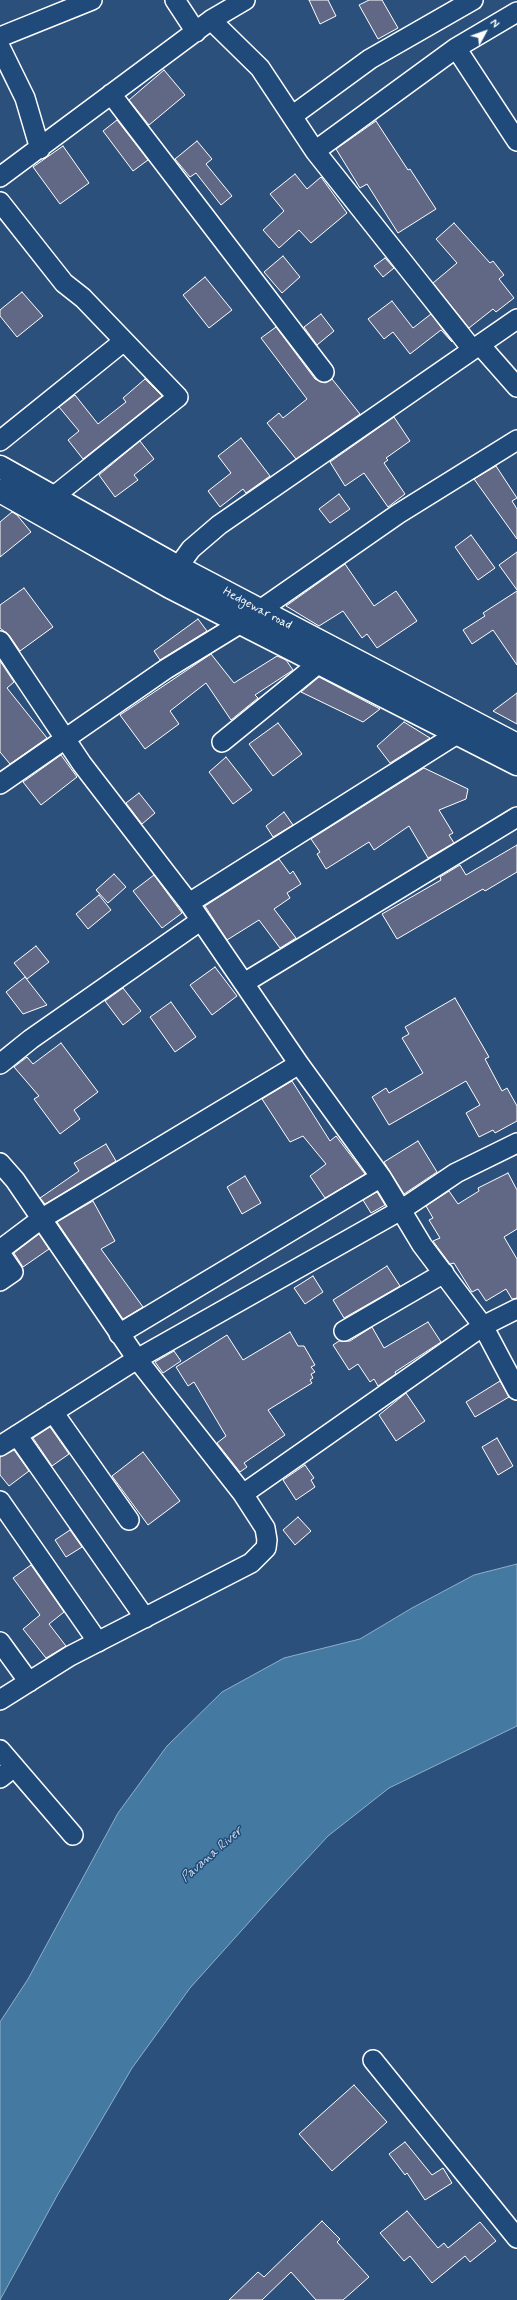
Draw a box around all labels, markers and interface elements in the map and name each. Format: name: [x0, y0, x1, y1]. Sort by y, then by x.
north arrow: [465, 12, 505, 52]
text: N: [486, 17, 502, 31]
street label: Hedgewar road: [220, 585, 294, 633]
water label: Pavana River: [178, 1824, 246, 1886]

